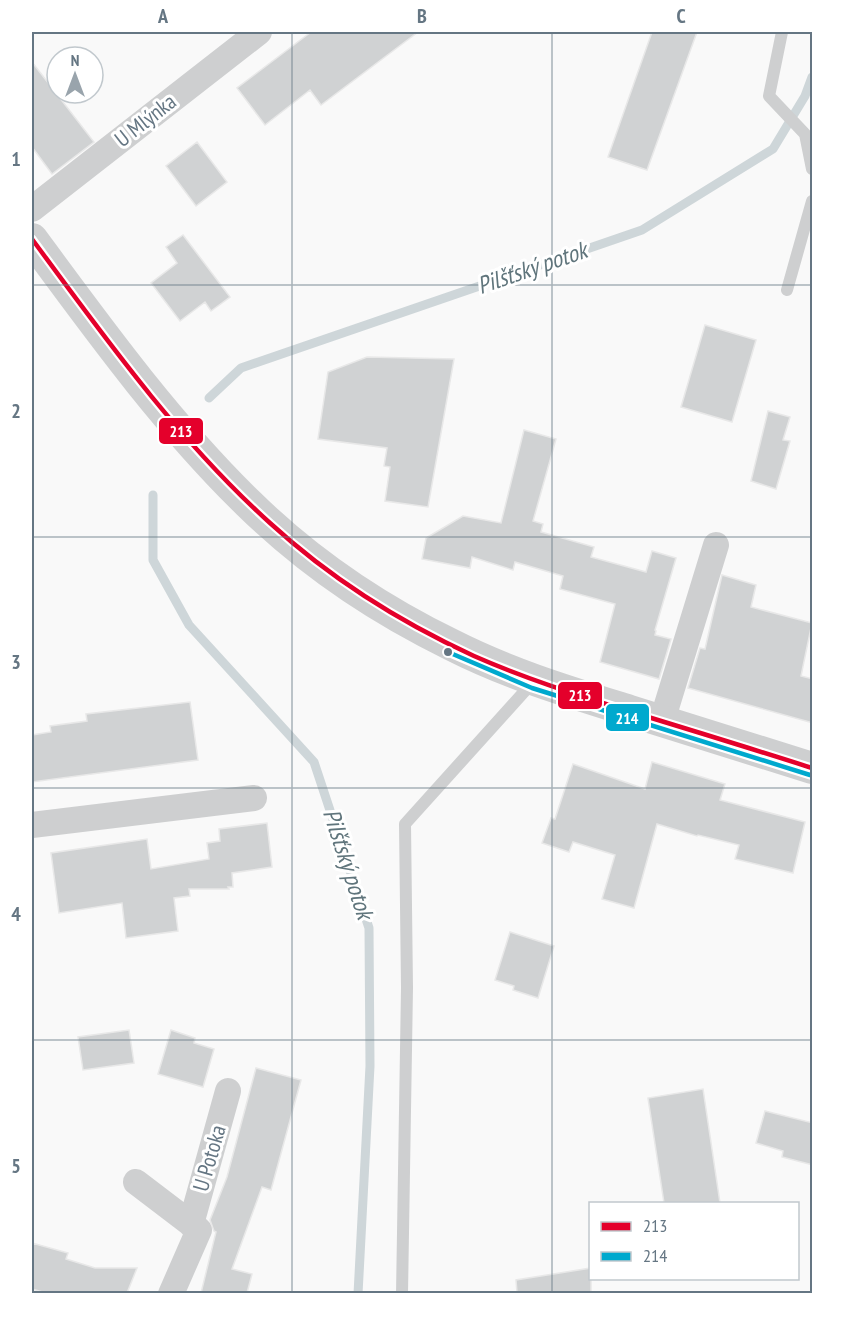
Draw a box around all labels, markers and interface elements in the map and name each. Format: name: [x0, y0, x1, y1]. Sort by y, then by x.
text: A: [157, 3, 169, 29]
text: B: [417, 3, 427, 29]
text: C: [676, 3, 686, 29]
north arrow: [45, 45, 105, 105]
text: N: [71, 50, 79, 70]
street label: U Mlýnka: [109, 87, 181, 153]
text: 1: [11, 146, 21, 172]
water label: Pilšťský potok: [473, 233, 593, 301]
text: 2: [11, 398, 21, 424]
line badge: 213: [158, 417, 204, 445]
text: 213: [170, 421, 192, 441]
unlabelled marker: [442, 646, 454, 658]
text: 3: [11, 649, 21, 675]
line badge: 213: [557, 681, 603, 710]
text: 213: [569, 685, 591, 705]
line badge: 214: [605, 703, 650, 732]
text: 214: [616, 708, 639, 728]
water label: Pilšťský potok: [316, 805, 382, 925]
text: 4: [11, 901, 21, 927]
street label: U Potoka: [186, 1122, 232, 1194]
text: 5: [11, 1153, 21, 1179]
legend: [589, 1202, 799, 1280]
text: 213: [643, 1214, 667, 1237]
text: 214: [643, 1244, 667, 1267]

